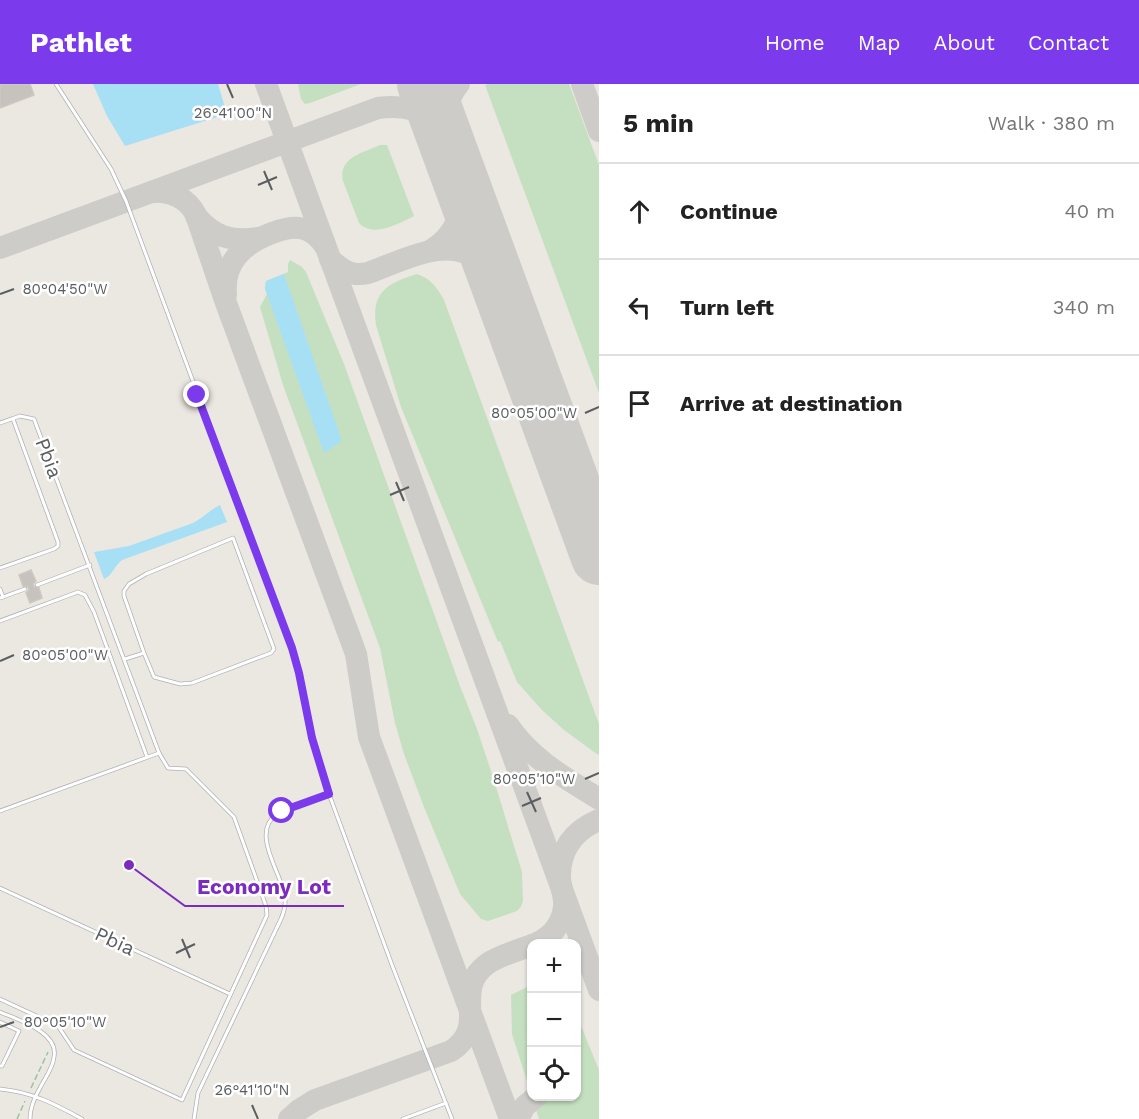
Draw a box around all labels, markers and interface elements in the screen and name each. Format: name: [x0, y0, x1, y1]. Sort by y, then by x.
text: Pathlet: [30, 26, 132, 59]
text: Home: [765, 30, 825, 55]
text: Map: [858, 30, 901, 55]
text: About: [934, 30, 995, 55]
text: Contact: [1028, 30, 1109, 55]
text: 26°41'00"N: [194, 104, 272, 122]
text: 5 min: [623, 108, 694, 138]
text: Walk · 380 m: [988, 111, 1115, 135]
icon: ahead: [623, 195, 656, 228]
text: Continue: [680, 199, 778, 224]
text: 40 m: [1064, 199, 1115, 223]
text: 80°04'50"W: [22, 280, 108, 298]
icon: left: [623, 291, 656, 324]
text: Turn left: [680, 295, 774, 320]
text: 340 m: [1053, 295, 1115, 319]
route end: [183, 381, 209, 407]
icon: arrive: [623, 387, 656, 420]
text: Arrive at destination: [680, 391, 903, 416]
text: 80°05'00"W: [491, 404, 577, 422]
street label: Pbia: [30, 434, 68, 482]
text: 80°05'00"W: [22, 646, 108, 664]
text: 80°05'10"W: [493, 770, 575, 788]
route start: [268, 797, 294, 823]
callout: Economy Lot: [185, 867, 344, 906]
text: Economy Lot: [197, 874, 331, 899]
street label: Pbia: [91, 921, 139, 961]
map controls: [527, 939, 581, 1101]
button: +: [527, 939, 581, 993]
button: −: [527, 993, 581, 1047]
text: 80°05'10"W: [24, 1013, 106, 1031]
button: locate: [527, 1047, 581, 1101]
text: 26°41'10"N: [215, 1081, 289, 1099]

